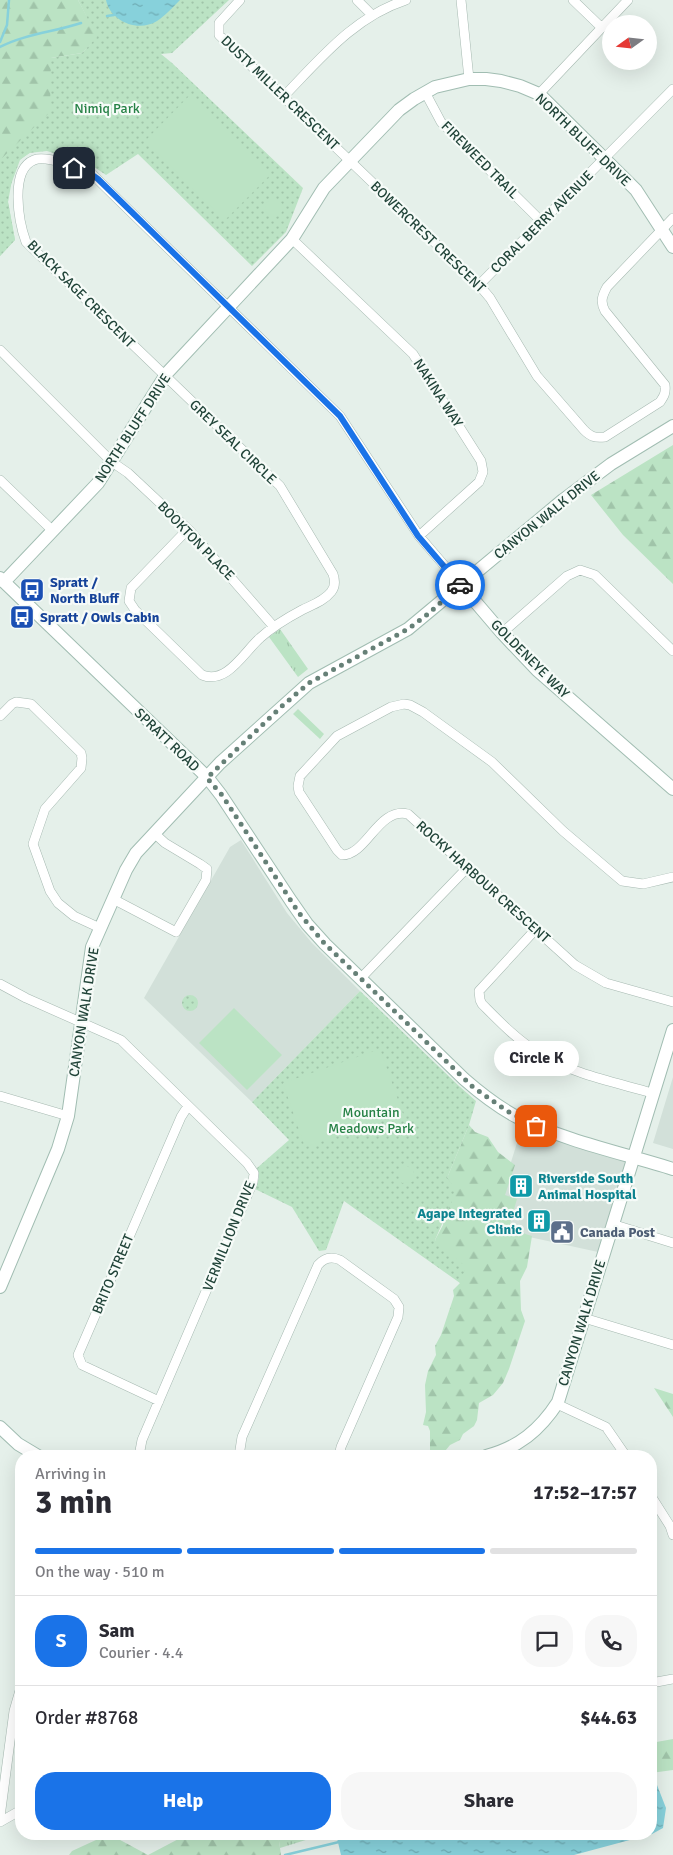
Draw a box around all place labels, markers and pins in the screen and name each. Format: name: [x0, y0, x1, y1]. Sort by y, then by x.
pin: [53, 147, 95, 189]
place label: Spratt / North Bluff: [50, 574, 120, 607]
bus stop icon: Spratt / North Bluff: [19, 577, 45, 603]
bus stop icon: Spratt / Owls Cabin: [9, 604, 35, 630]
place label: Spratt / Owls Cabin: [40, 609, 160, 626]
callout: Circle K: [494, 1041, 578, 1076]
pin: [515, 1105, 557, 1147]
place label: Riverside South Animal Hospital: [538, 1170, 637, 1203]
building icon: Riverside South Animal Hospital: [508, 1173, 534, 1199]
place label: Agape Integrated Clinic: [417, 1205, 522, 1238]
building icon: Agape Integrated Clinic: [526, 1208, 552, 1234]
public building icon: Canada Post: [549, 1219, 575, 1245]
place label: Canada Post: [580, 1224, 656, 1241]

